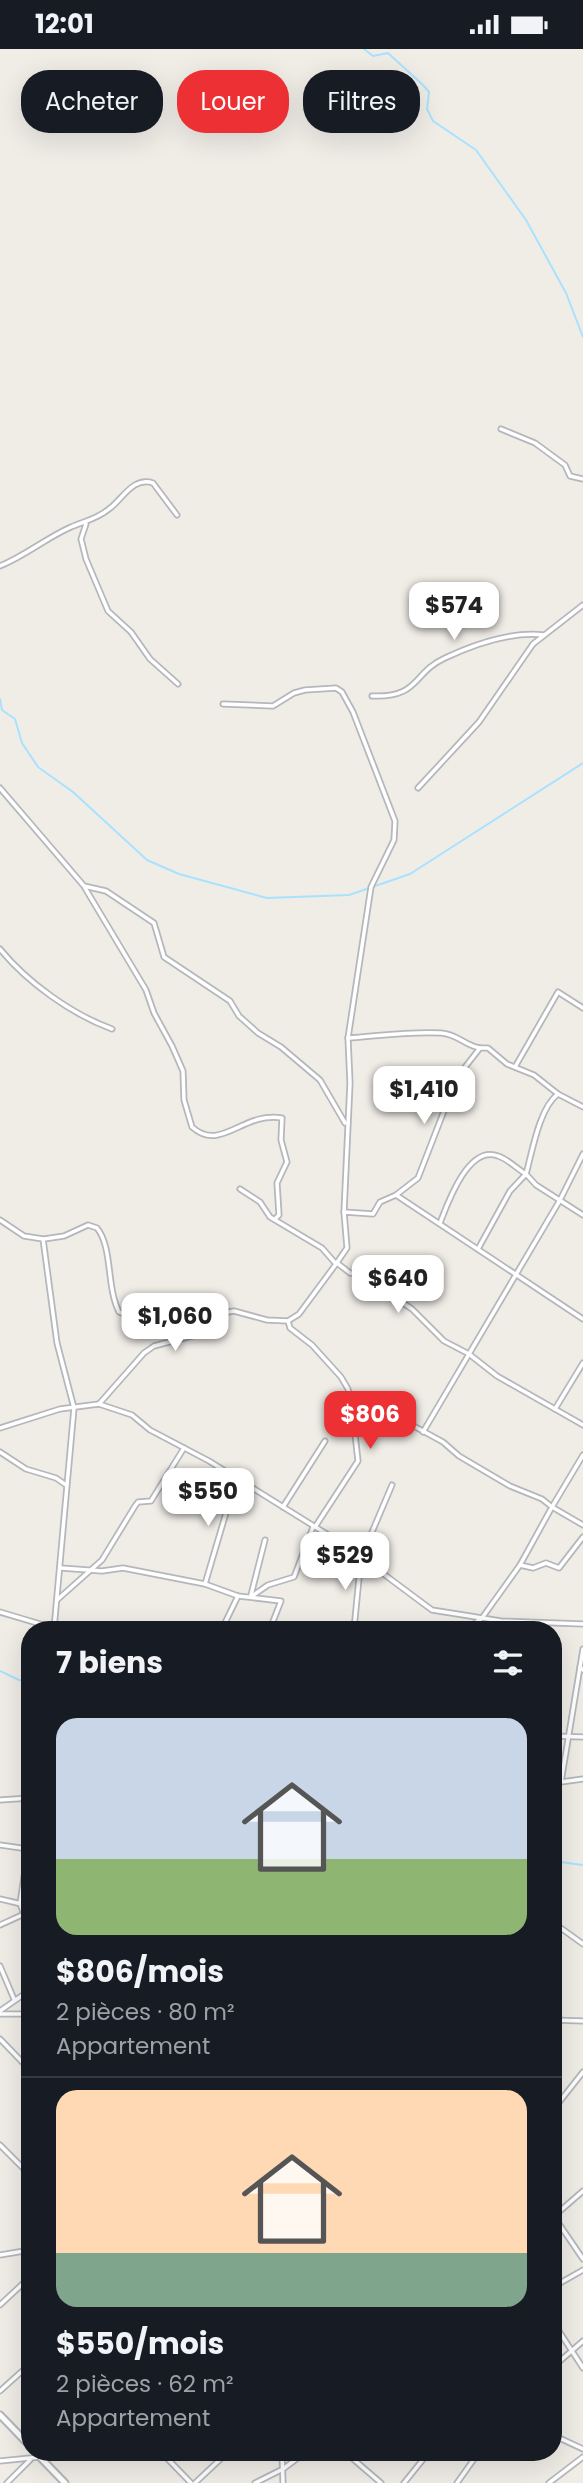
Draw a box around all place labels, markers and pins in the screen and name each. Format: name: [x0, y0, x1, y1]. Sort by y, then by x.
pin: $574: [413, 583, 495, 642]
pin: $1,410: [367, 1067, 481, 1126]
pin: $640: [357, 1255, 439, 1315]
pin: $1,060: [118, 1293, 232, 1353]
pin: $806: [329, 1391, 411, 1451]
pin: $550: [167, 1469, 249, 1528]
pin: $529: [304, 1533, 386, 1592]

